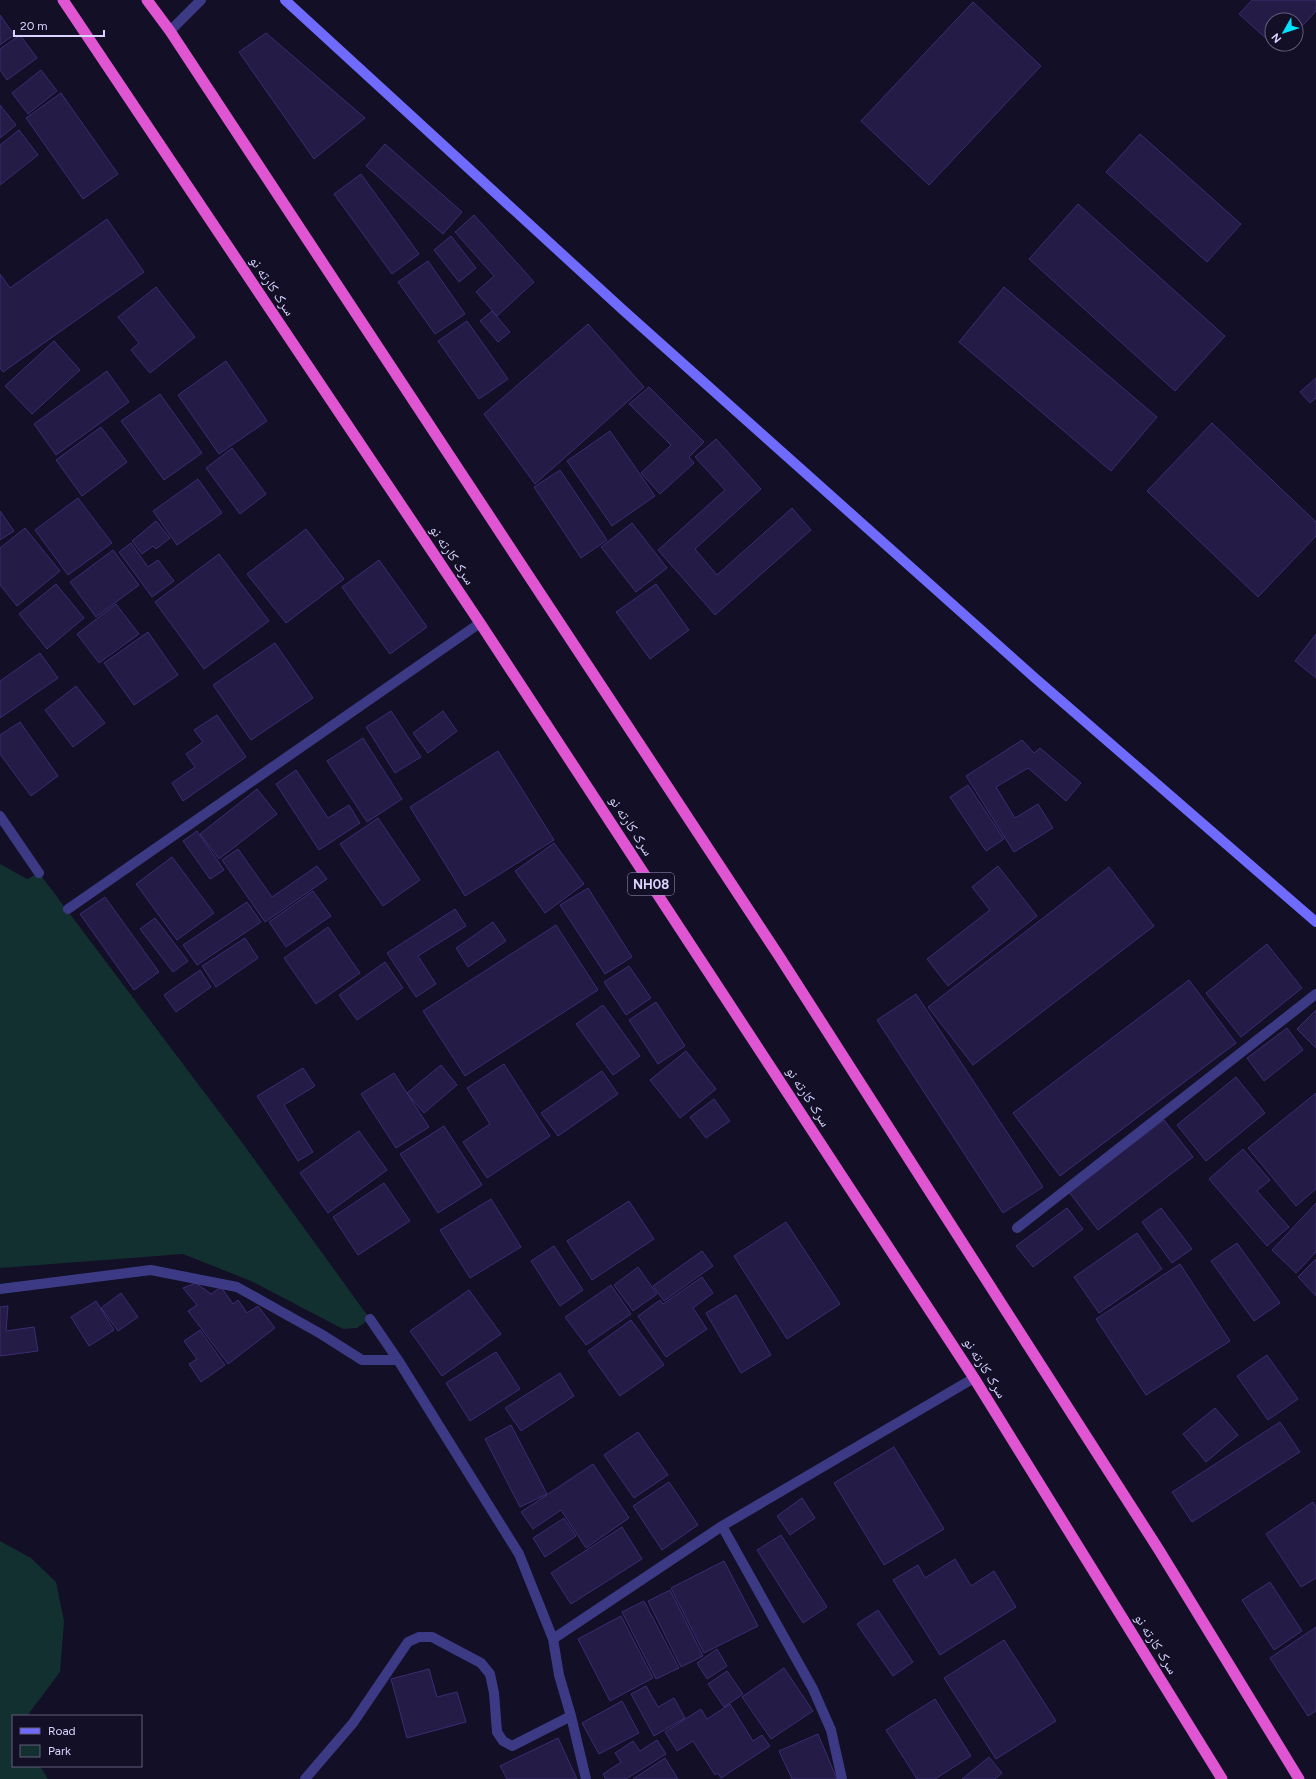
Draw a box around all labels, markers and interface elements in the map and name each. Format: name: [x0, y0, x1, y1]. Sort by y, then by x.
scale bar: [14, 12, 104, 38]
north arrow: [1264, 12, 1304, 52]
text: 20 m: [20, 19, 48, 33]
text: N: [1269, 31, 1284, 45]
street label: سرک کارته نو: [246, 253, 298, 319]
street label: سرک کارته نو: [426, 522, 478, 588]
street label: سرک کارته نو: [605, 793, 657, 859]
road number: NH08: [628, 873, 674, 895]
street label: سرک کارته نو: [782, 1064, 834, 1130]
street label: سرک کارته نو: [960, 1335, 1010, 1401]
street label: سرک کارته نو: [1131, 1611, 1181, 1677]
legend: [12, 1715, 142, 1767]
text: Road: [48, 1724, 76, 1738]
text: Park: [48, 1744, 71, 1758]

